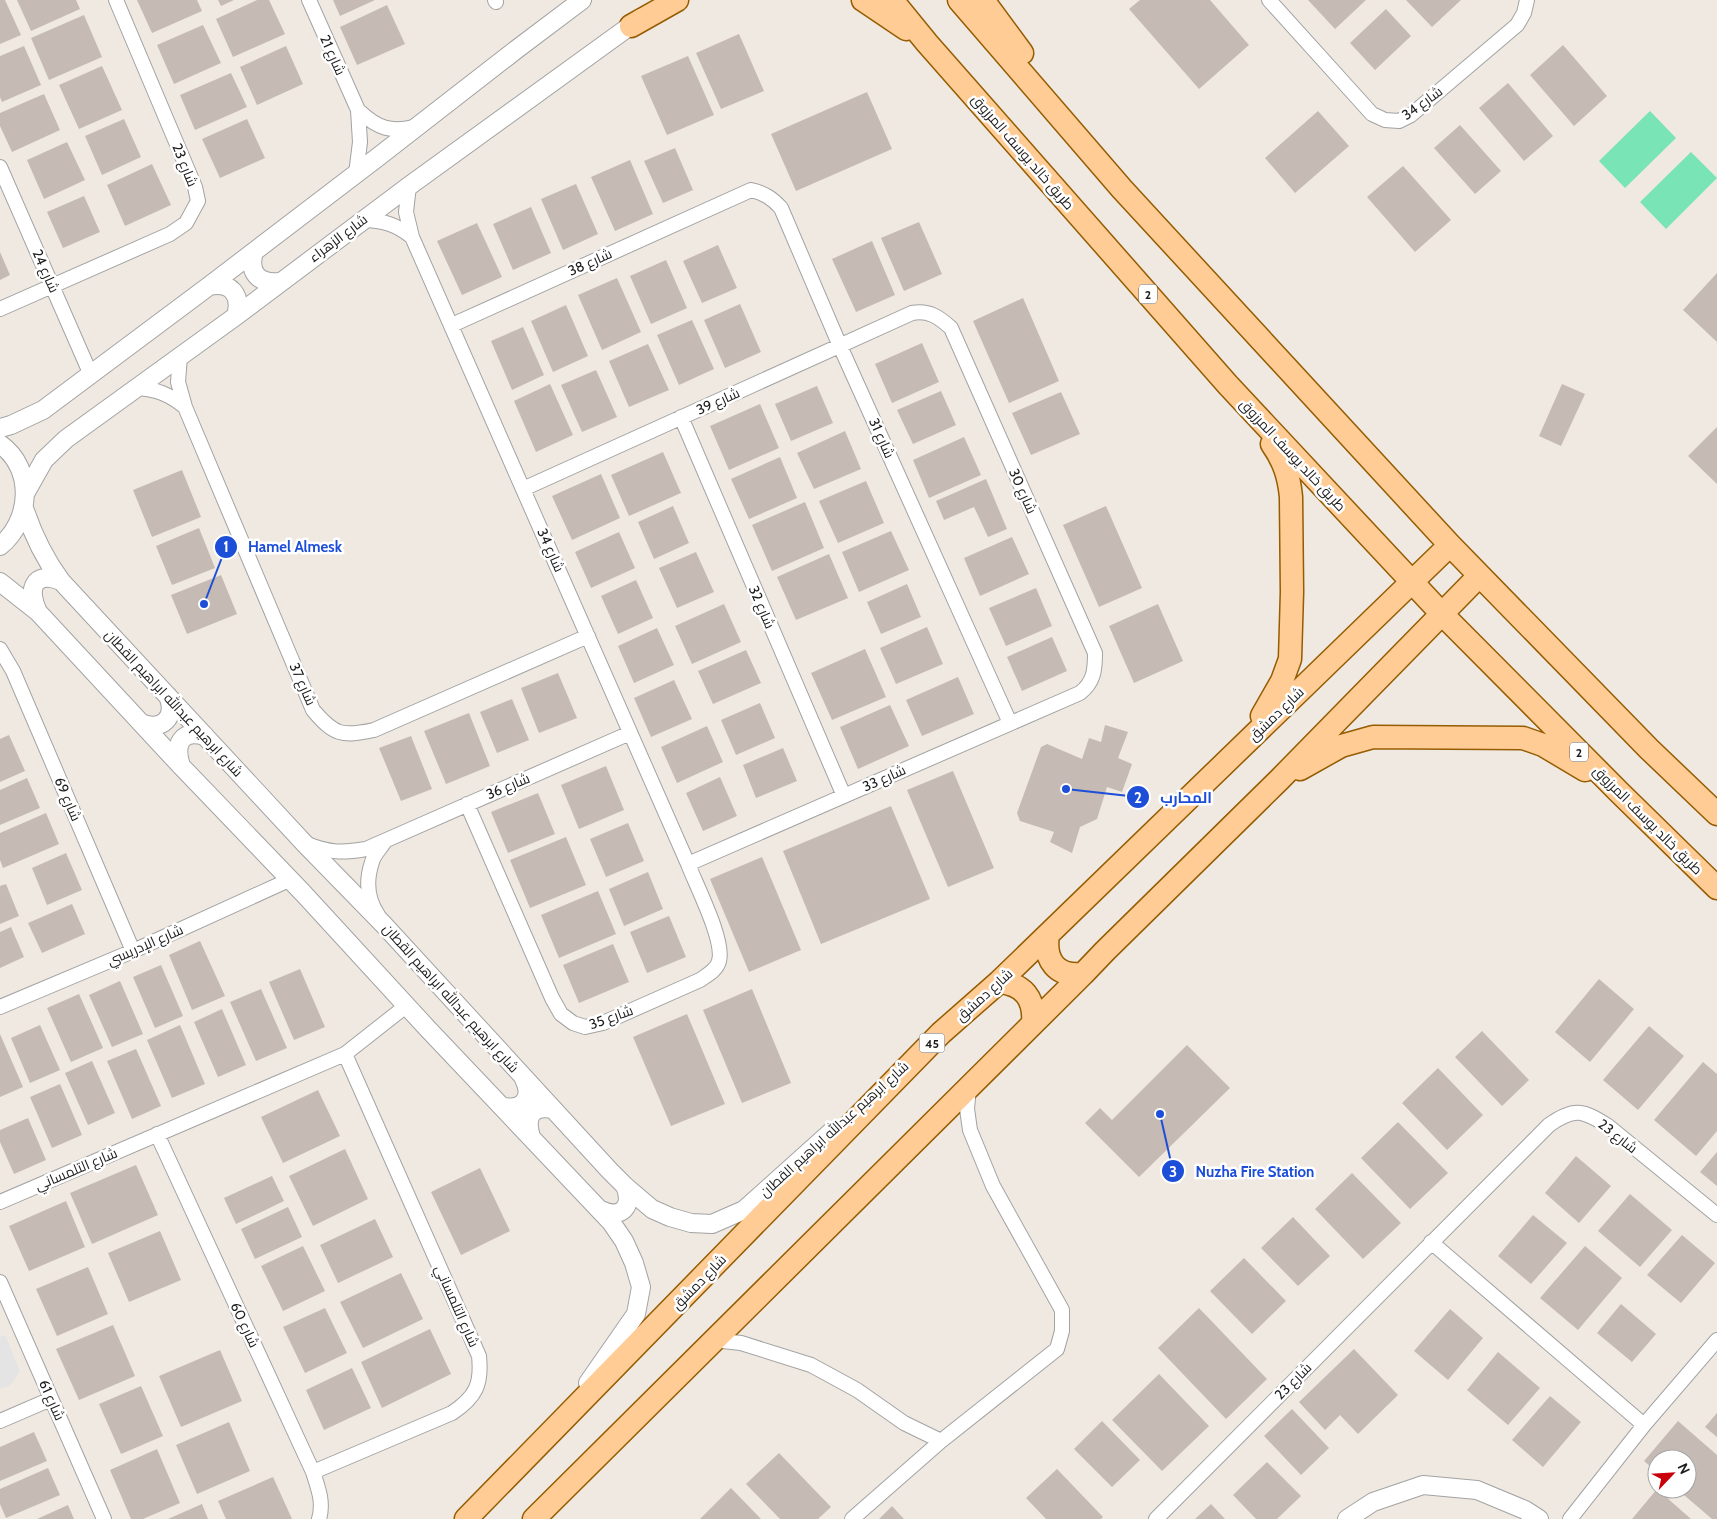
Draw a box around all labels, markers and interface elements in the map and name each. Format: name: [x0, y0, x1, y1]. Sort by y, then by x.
street label: شارع 21: [316, 32, 350, 78]
street label: شارع 34: [1398, 82, 1446, 124]
street label: طريق خالد يوسف المرزوق: [968, 90, 1078, 214]
street label: شارع 23: [168, 141, 202, 189]
street label: شارع الزهراء: [305, 210, 371, 266]
street label: شارع 38: [565, 244, 615, 280]
street label: شارع 24: [28, 246, 64, 296]
road number: 2: [1139, 284, 1157, 304]
street label: شارع 39: [693, 383, 743, 419]
street label: طريق خالد يوسف المرزوق: [1236, 395, 1350, 515]
street label: شارع 31: [865, 415, 899, 461]
street label: شارع 30: [1005, 466, 1041, 516]
street label: شارع 34: [533, 525, 569, 575]
callout: Hamel Almesk: [213, 532, 352, 562]
text: 1: [223, 538, 229, 556]
text: Hamel Almesk: [248, 538, 343, 556]
street label: شارع 32: [745, 583, 779, 631]
street label: شارع ابرهيم عبدالله ابراهيم القطان: [100, 626, 247, 781]
street label: شارع 37: [286, 660, 320, 708]
street label: شارع دمشق: [1244, 683, 1308, 745]
road number: 2: [1570, 742, 1588, 762]
street label: شارع 33: [860, 761, 908, 795]
street label: طريق خالد يوسف المرزوق: [1589, 761, 1707, 879]
street label: شارع 36: [483, 769, 533, 803]
street label: شارع 69: [51, 774, 85, 824]
callout: المحارب: [1125, 782, 1222, 812]
text: 2: [1134, 789, 1142, 807]
text: المحارب: [1160, 789, 1212, 807]
street label: شارع الإدريسي: [104, 920, 187, 972]
street label: شارع ابرهيم عبدالله ابراهيم القطان: [378, 920, 523, 1077]
street label: شارع دمشق: [952, 965, 1016, 1025]
street label: شارع 35: [587, 1001, 635, 1033]
road number: 45: [920, 1034, 944, 1052]
street label: شارع ابرهيم عبدالله ابراهيم القطان: [756, 1057, 913, 1202]
street label: شارع 23: [1595, 1115, 1641, 1157]
street label: شارع التلمساني: [32, 1144, 121, 1197]
callout: Nuzha Fire Station: [1160, 1156, 1324, 1186]
text: 3: [1169, 1163, 1177, 1181]
text: Nuzha Fire Station: [1196, 1163, 1314, 1181]
street label: شارع دمشق: [668, 1250, 730, 1314]
street label: شارع التلمساني: [428, 1262, 483, 1351]
street label: شارع 60: [227, 1299, 263, 1351]
street label: شارع 23: [1271, 1359, 1315, 1403]
street label: شارع 61: [35, 1377, 69, 1423]
north arrow: [1647, 1449, 1697, 1499]
text: N: [1674, 1460, 1694, 1477]

